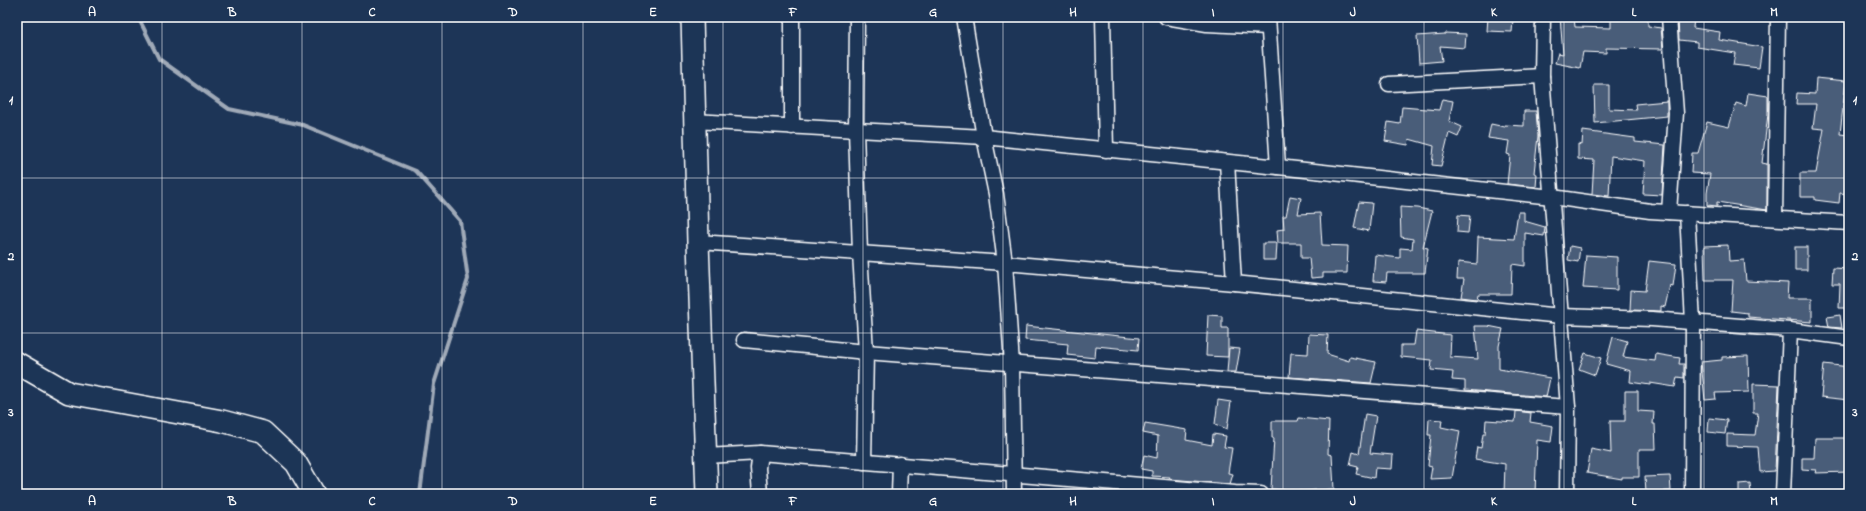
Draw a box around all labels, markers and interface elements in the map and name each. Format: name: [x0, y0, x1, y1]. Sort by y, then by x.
text: A: [88, 3, 96, 22]
text: B: [227, 3, 237, 22]
text: C: [368, 3, 376, 22]
text: D: [507, 3, 518, 22]
text: E: [649, 3, 657, 22]
text: F: [788, 3, 798, 22]
text: G: [929, 3, 937, 22]
text: H: [1069, 3, 1077, 22]
text: I: [1211, 3, 1215, 22]
text: J: [1350, 3, 1356, 22]
text: K: [1491, 3, 1498, 22]
text: L: [1632, 3, 1638, 22]
text: M: [1770, 3, 1778, 22]
text: 1: [9, 91, 14, 110]
text: 1: [1853, 91, 1858, 110]
text: 2: [7, 247, 15, 266]
text: 2: [1851, 247, 1859, 266]
text: 3: [7, 403, 14, 422]
text: 3: [1851, 403, 1858, 422]
text: A: [88, 492, 96, 511]
text: B: [227, 492, 237, 511]
text: C: [368, 492, 376, 511]
text: D: [507, 492, 518, 511]
text: E: [649, 492, 657, 511]
text: F: [788, 492, 798, 511]
text: G: [929, 492, 937, 511]
text: H: [1069, 492, 1077, 511]
text: I: [1211, 492, 1215, 511]
text: J: [1350, 492, 1356, 511]
text: K: [1491, 492, 1498, 511]
text: L: [1632, 492, 1638, 511]
text: M: [1770, 492, 1778, 511]

